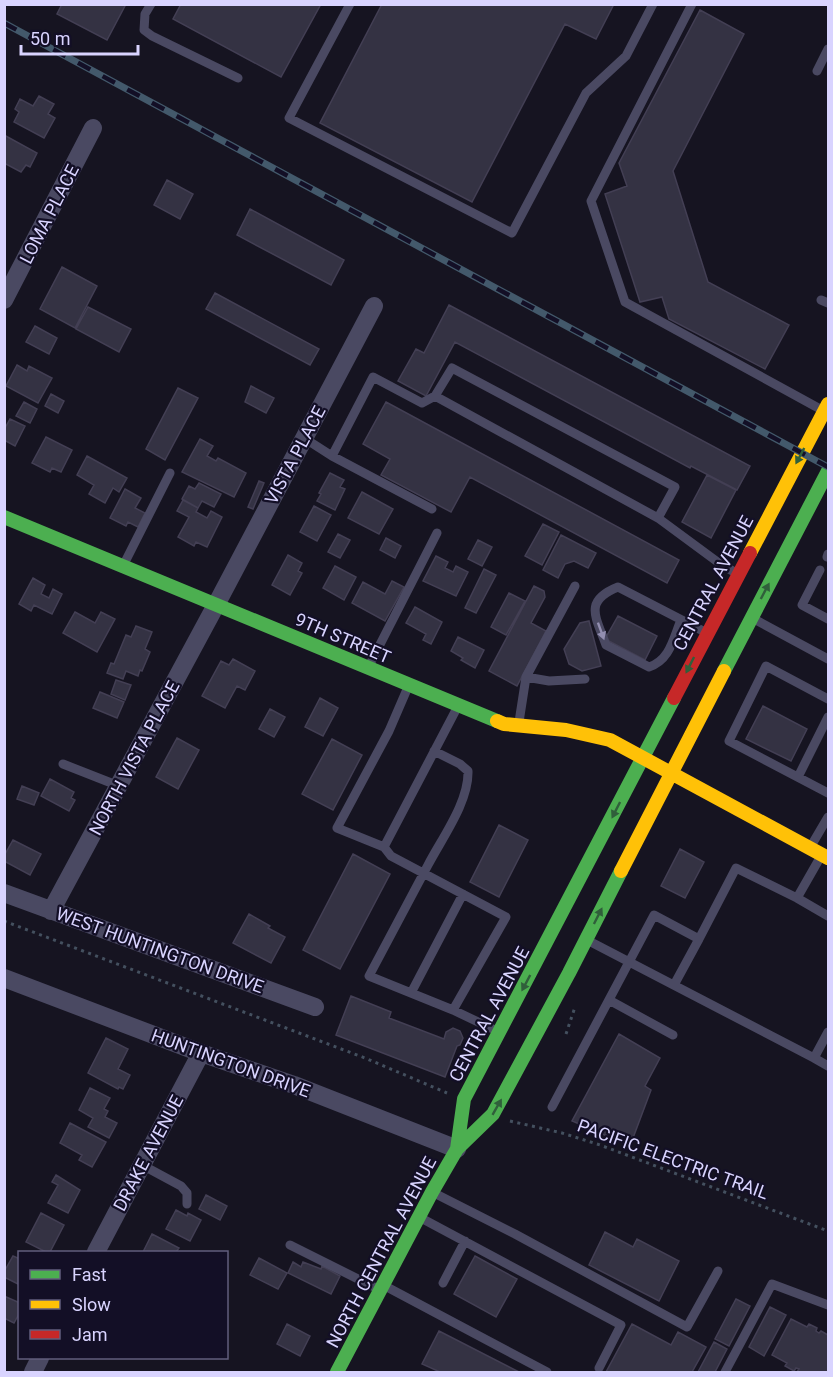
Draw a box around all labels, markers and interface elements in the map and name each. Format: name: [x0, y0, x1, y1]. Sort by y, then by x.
scale bar: [21, 18, 138, 56]
text: 50 m: [30, 28, 70, 49]
street label: LOMA PLACE: [15, 161, 83, 267]
street label: VISTA PLACE: [260, 402, 330, 508]
one-way arrow: [795, 447, 805, 464]
street label: CENTRAL AVENUE: [669, 512, 757, 654]
one-way arrow: [760, 583, 770, 600]
street label: 9TH STREET: [292, 608, 394, 668]
one-way arrow: [596, 622, 606, 640]
one-way arrow: [685, 657, 695, 674]
street label: NORTH VISTA PLACE: [84, 677, 184, 839]
one-way arrow: [611, 801, 621, 818]
street label: WEST HUNTINGTON DRIVE: [53, 903, 267, 997]
one-way arrow: [593, 907, 603, 924]
street label: CENTRAL AVENUE: [445, 943, 533, 1085]
one-way arrow: [521, 974, 531, 991]
street label: HUNTINGTON DRIVE: [149, 1024, 313, 1102]
street label: DRAKE AVENUE: [109, 1092, 187, 1214]
one-way arrow: [491, 1099, 502, 1115]
street label: PACIFIC ELECTRIC TRAIL: [575, 1115, 772, 1203]
street label: NORTH CENTRAL AVENUE: [322, 1153, 440, 1351]
legend: [18, 1251, 228, 1359]
text: Fast: [72, 1264, 107, 1285]
text: Slow: [72, 1294, 111, 1315]
text: Jam: [72, 1324, 108, 1345]

